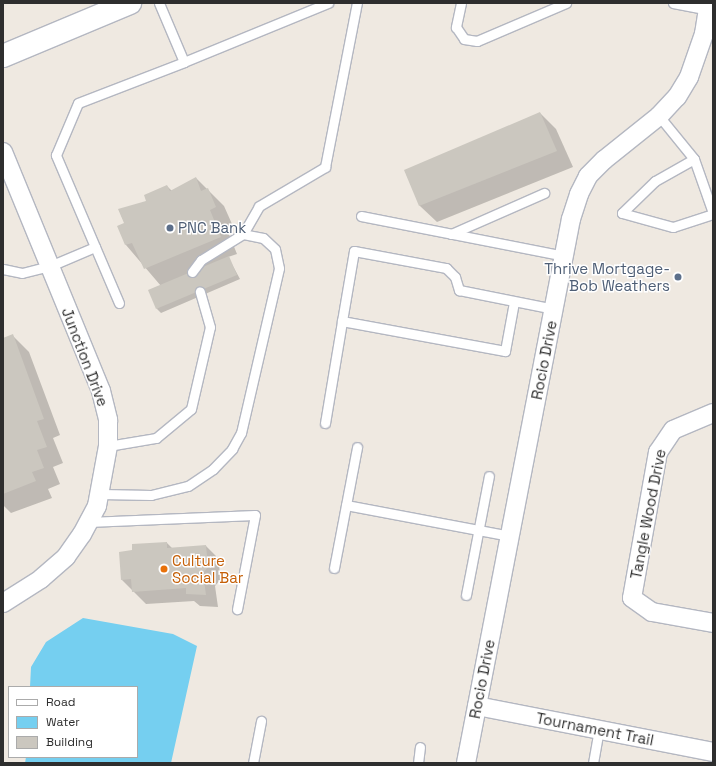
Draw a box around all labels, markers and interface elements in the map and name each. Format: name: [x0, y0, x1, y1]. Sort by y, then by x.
place label: PNC Bank: [178, 219, 246, 237]
marker: PNC Bank: [165, 223, 175, 233]
place label: Thrive Mortgage- Bob Weathers: [544, 259, 670, 294]
marker: Thrive Mortgage- Bob Weathers: [673, 272, 683, 282]
street label: Junction Drive: [58, 305, 112, 409]
street label: Rocio Drive: [527, 319, 561, 401]
street label: Tangle Wood Drive: [627, 447, 669, 581]
place label: Culture Social Bar: [172, 551, 243, 586]
marker: Culture Social Bar: [159, 564, 169, 574]
street label: Rocio Drive: [465, 638, 499, 720]
legend: [8, 686, 138, 758]
text: Road: [46, 694, 75, 710]
street label: Tournament Trail: [534, 709, 656, 749]
text: Water: [46, 714, 80, 730]
text: Building: [46, 734, 93, 750]

